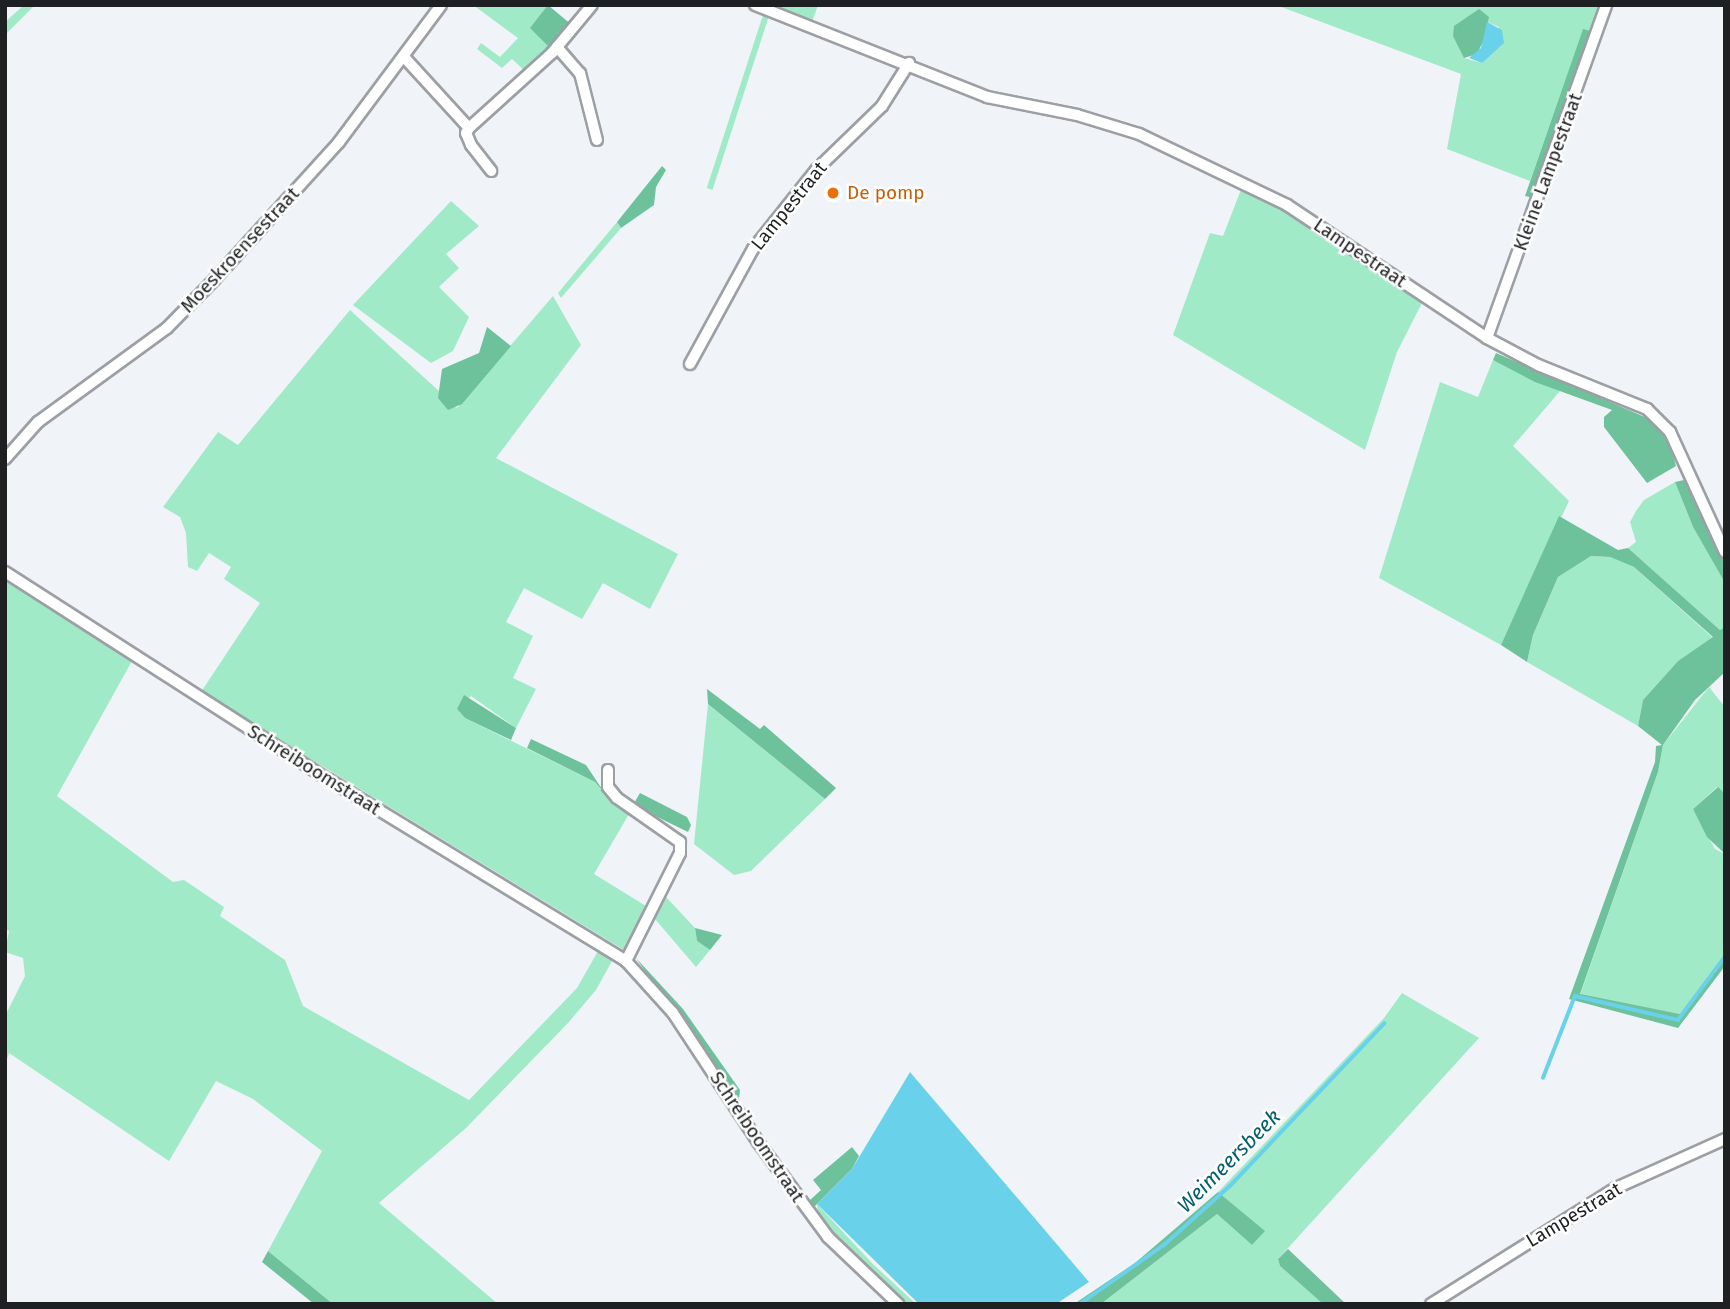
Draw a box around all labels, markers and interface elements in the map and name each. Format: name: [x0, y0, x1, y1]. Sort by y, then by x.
street label: Kleine Lampestraat: [1509, 90, 1587, 254]
street label: Lampestraat: [746, 157, 832, 255]
place label: De pomp: [847, 182, 925, 204]
street label: Moeskroensestraat: [176, 183, 304, 317]
marker: De pomp: [825, 185, 841, 201]
street label: Lampestraat: [1309, 214, 1411, 292]
street label: Schreiboomstraat: [243, 720, 385, 820]
street label: Schreiboomstraat: [705, 1067, 809, 1207]
water label: Weimeersbeek: [1172, 1104, 1286, 1218]
street label: Lampestraat: [1522, 1178, 1626, 1252]

